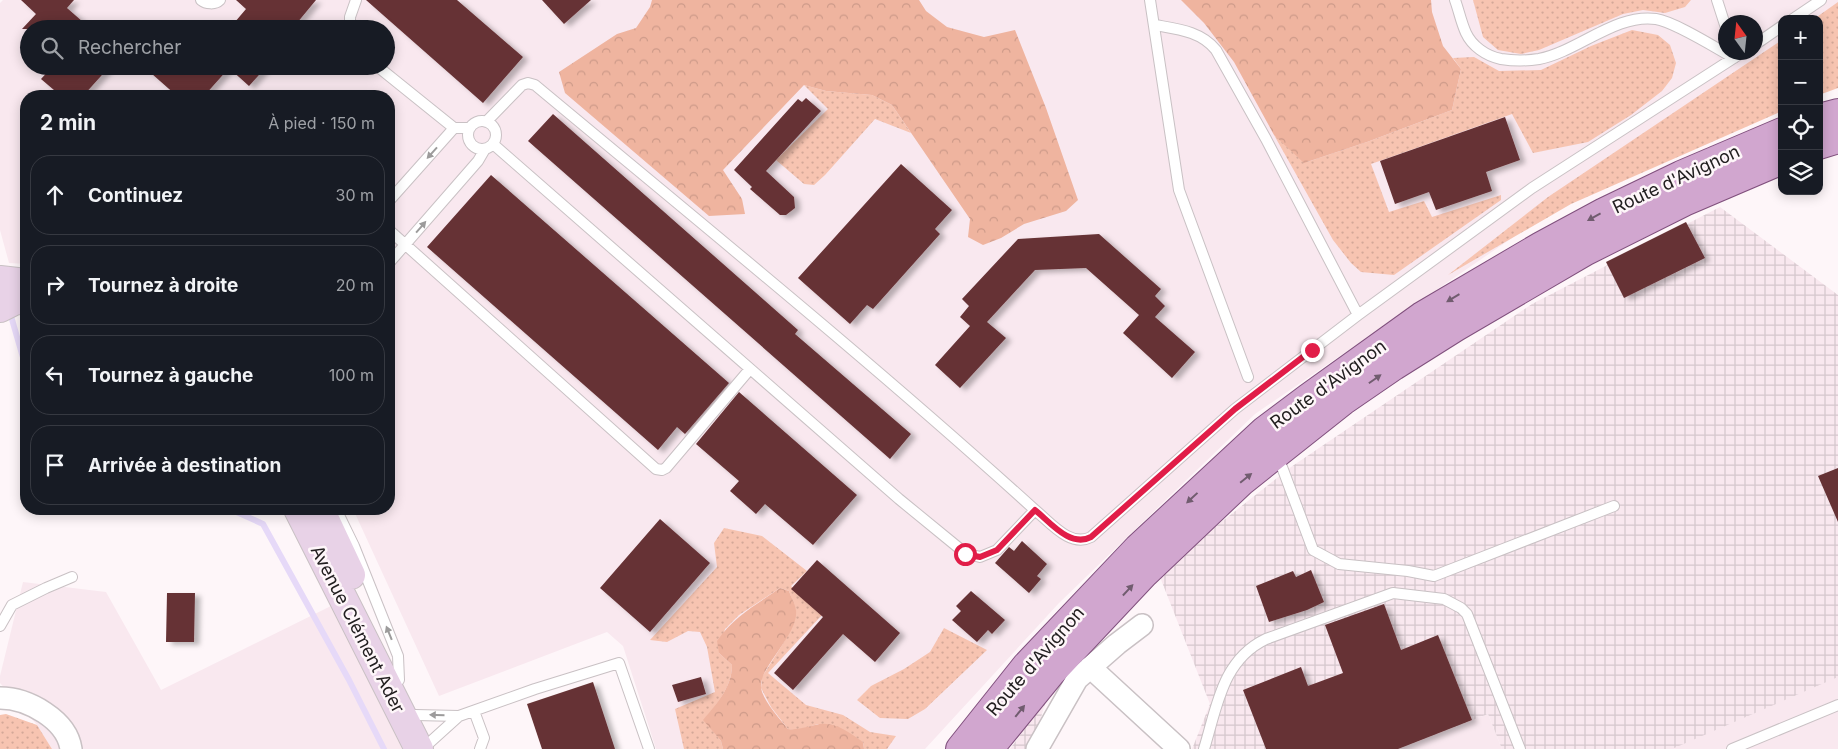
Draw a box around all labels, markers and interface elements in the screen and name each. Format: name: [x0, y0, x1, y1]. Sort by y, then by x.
north arrow: [1718, 15, 1763, 60]
map controls: [1778, 15, 1823, 195]
button: +: [1778, 15, 1823, 60]
search box: [20, 20, 395, 75]
icon: search: [38, 34, 66, 62]
text: Rechercher: [78, 36, 181, 59]
button: −: [1778, 60, 1823, 105]
button: locate: [1778, 105, 1823, 150]
text: 2 min: [40, 110, 96, 135]
text: À pied · 150 m: [268, 113, 375, 133]
street label: Route d'Avignon: [1609, 140, 1743, 218]
one-way arrow: [426, 146, 438, 158]
button: layers: [1778, 150, 1823, 195]
icon: ahead: [41, 181, 69, 209]
text: Continuez: [88, 184, 183, 207]
text: 30 m: [336, 185, 374, 205]
one-way arrow: [1588, 213, 1601, 222]
one-way arrow: [415, 221, 427, 233]
icon: right: [41, 271, 69, 299]
text: Tournez à droite: [88, 274, 238, 297]
text: 20 m: [336, 275, 374, 295]
one-way arrow: [1447, 293, 1460, 302]
street label: Route d'Avignon: [1266, 335, 1390, 433]
route end: [1301, 339, 1324, 362]
icon: left: [41, 361, 69, 389]
text: Tournez à gauche: [88, 364, 253, 387]
text: 100 m: [329, 365, 374, 385]
one-way arrow: [1368, 374, 1382, 384]
icon: arrive: [41, 451, 69, 479]
text: Arrivée à destination: [88, 454, 281, 477]
one-way arrow: [1239, 473, 1252, 484]
one-way arrow: [1187, 492, 1199, 504]
street label: Avenue Clément Ader: [307, 542, 409, 716]
route start: [954, 543, 977, 566]
one-way arrow: [1122, 585, 1134, 597]
street label: Route d'Avignon: [982, 602, 1088, 720]
one-way arrow: [385, 626, 392, 641]
one-way arrow: [1014, 705, 1025, 718]
one-way arrow: [428, 711, 444, 719]

